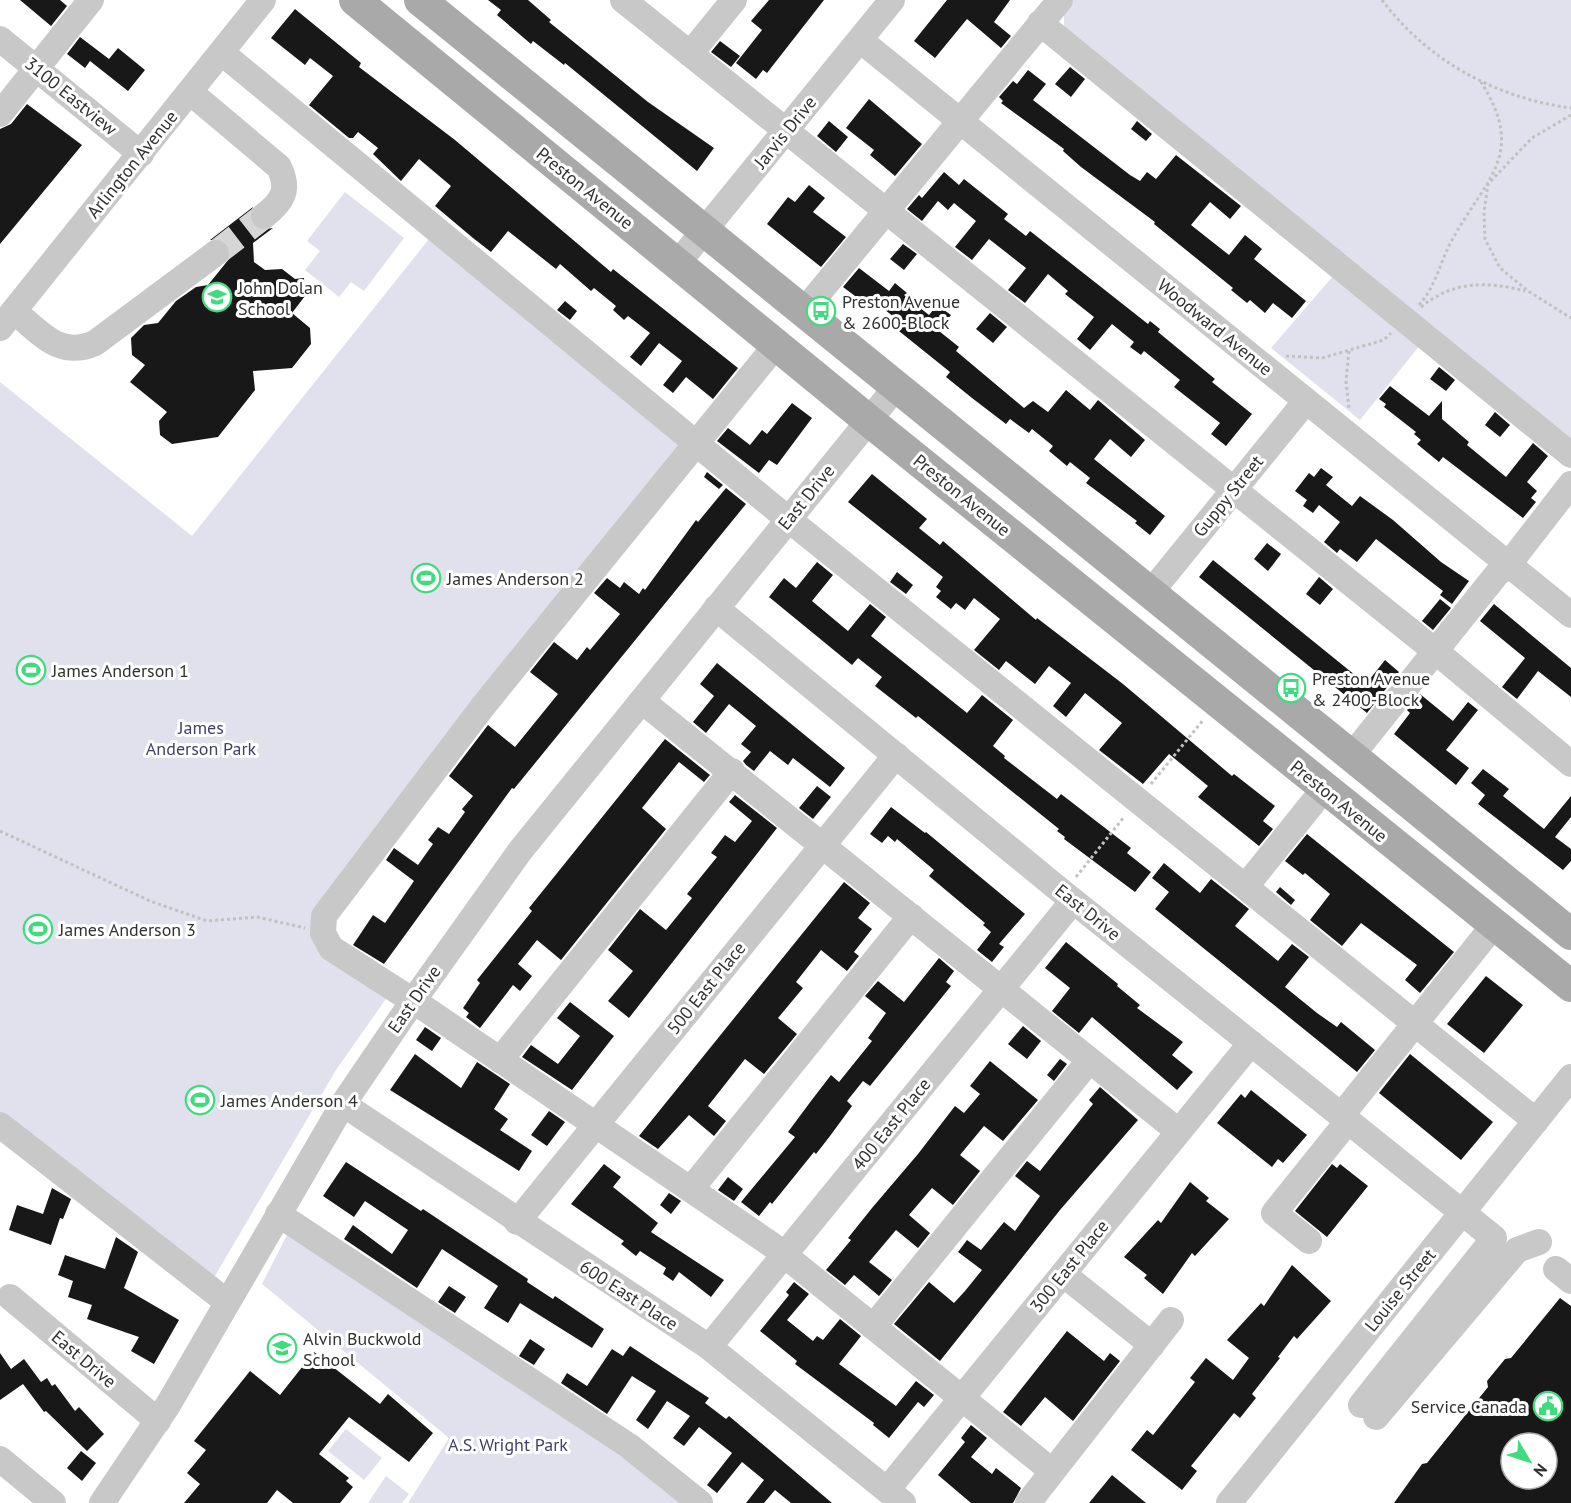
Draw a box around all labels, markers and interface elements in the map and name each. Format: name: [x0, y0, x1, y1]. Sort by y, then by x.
street label: 3100 Eastview: [20, 52, 122, 141]
street label: Jarvis Drive: [748, 91, 821, 174]
street label: Arlington Avenue: [81, 105, 183, 223]
street label: Preston Avenue: [532, 142, 638, 234]
street label: Woodward Avenue: [1153, 274, 1277, 380]
place label: John Dolan School: [237, 276, 323, 320]
school or university icon: John Dolan School: [201, 281, 233, 313]
place label: Preston Avenue & 2600-Block: [842, 290, 960, 334]
bus stop icon: Preston Avenue & 2600-Block: [805, 295, 837, 327]
street label: Preston Avenue: [909, 449, 1015, 541]
street label: Guppy Street: [1188, 450, 1268, 542]
street label: East Drive: [773, 460, 839, 534]
sports icon: James Anderson 2: [410, 562, 442, 594]
place label: James Anderson 2: [446, 567, 584, 590]
sports icon: James Anderson 1: [15, 654, 47, 686]
place label: James Anderson 1: [51, 659, 189, 682]
place label: Preston Avenue & 2400-Block: [1312, 667, 1430, 711]
bus stop icon: Preston Avenue & 2400-Block: [1275, 672, 1307, 704]
park label: James Anderson Park: [146, 716, 257, 760]
street label: Preston Avenue: [1286, 755, 1392, 847]
street label: East Drive: [1051, 879, 1125, 945]
sports icon: James Anderson 3: [22, 913, 54, 945]
place label: James Anderson 3: [58, 918, 196, 941]
street label: 500 East Place: [662, 937, 750, 1039]
street label: East Drive: [382, 961, 446, 1037]
street label: 400 East Place: [847, 1073, 935, 1175]
sports icon: James Anderson 4: [184, 1084, 216, 1116]
place label: James Anderson 4: [220, 1089, 358, 1112]
street label: 300 East Place: [1025, 1215, 1113, 1317]
street label: Louise Street: [1360, 1244, 1440, 1336]
street label: 600 East Place: [576, 1255, 682, 1335]
street label: East Drive: [47, 1325, 121, 1393]
place label: Alvin Buckwold School: [303, 1327, 422, 1371]
school or university icon: Alvin Buckwold School: [266, 1332, 298, 1364]
public building icon: Service Canada: [1532, 1390, 1564, 1422]
place label: Service Canada: [1411, 1395, 1527, 1418]
north arrow: [1499, 1431, 1559, 1491]
park label: A.S. Wright Park: [448, 1433, 568, 1456]
text: N: [1530, 1460, 1552, 1481]

